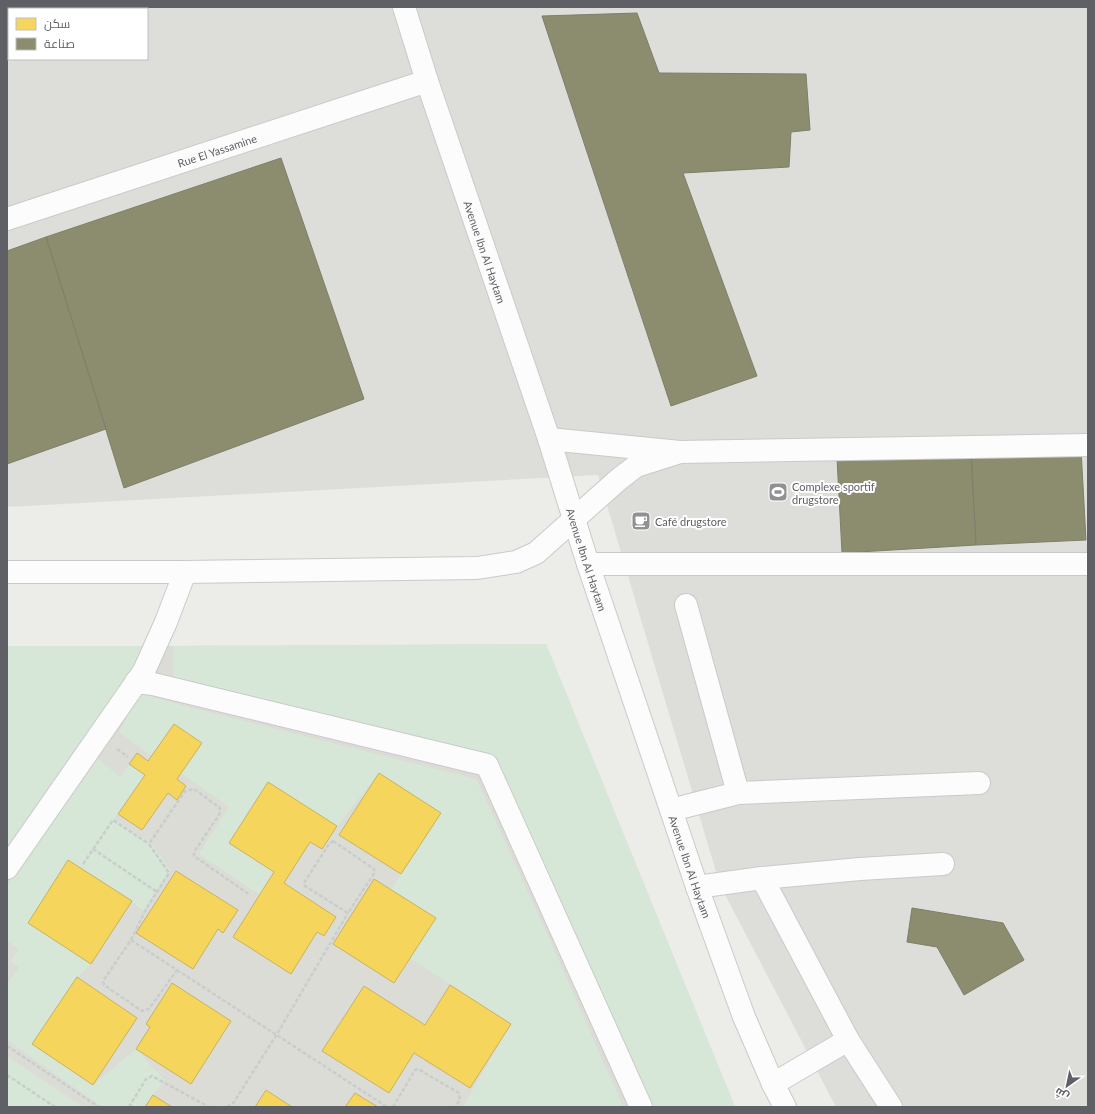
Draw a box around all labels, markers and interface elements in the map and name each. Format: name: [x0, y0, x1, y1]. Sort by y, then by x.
legend: [8, 8, 148, 60]
text: سكن: [44, 16, 70, 31]
text: صناعة: [44, 36, 75, 51]
street label: Rue El Yassamine: [176, 131, 258, 169]
street label: Avenue Ibn Al Haytam: [462, 199, 509, 305]
place label: Complexe sportif drugstore: [792, 480, 875, 506]
sports icon: Complexe sportif drugstore: [767, 481, 789, 503]
street label: Avenue Ibn Al Haytam: [564, 506, 610, 613]
cafe icon: Café drugstore: [630, 510, 652, 532]
place label: Café drugstore: [655, 515, 727, 528]
street label: Avenue Ibn Al Haytam: [667, 814, 714, 920]
north arrow: [1047, 1066, 1087, 1106]
text: ش: [1052, 1085, 1071, 1104]

